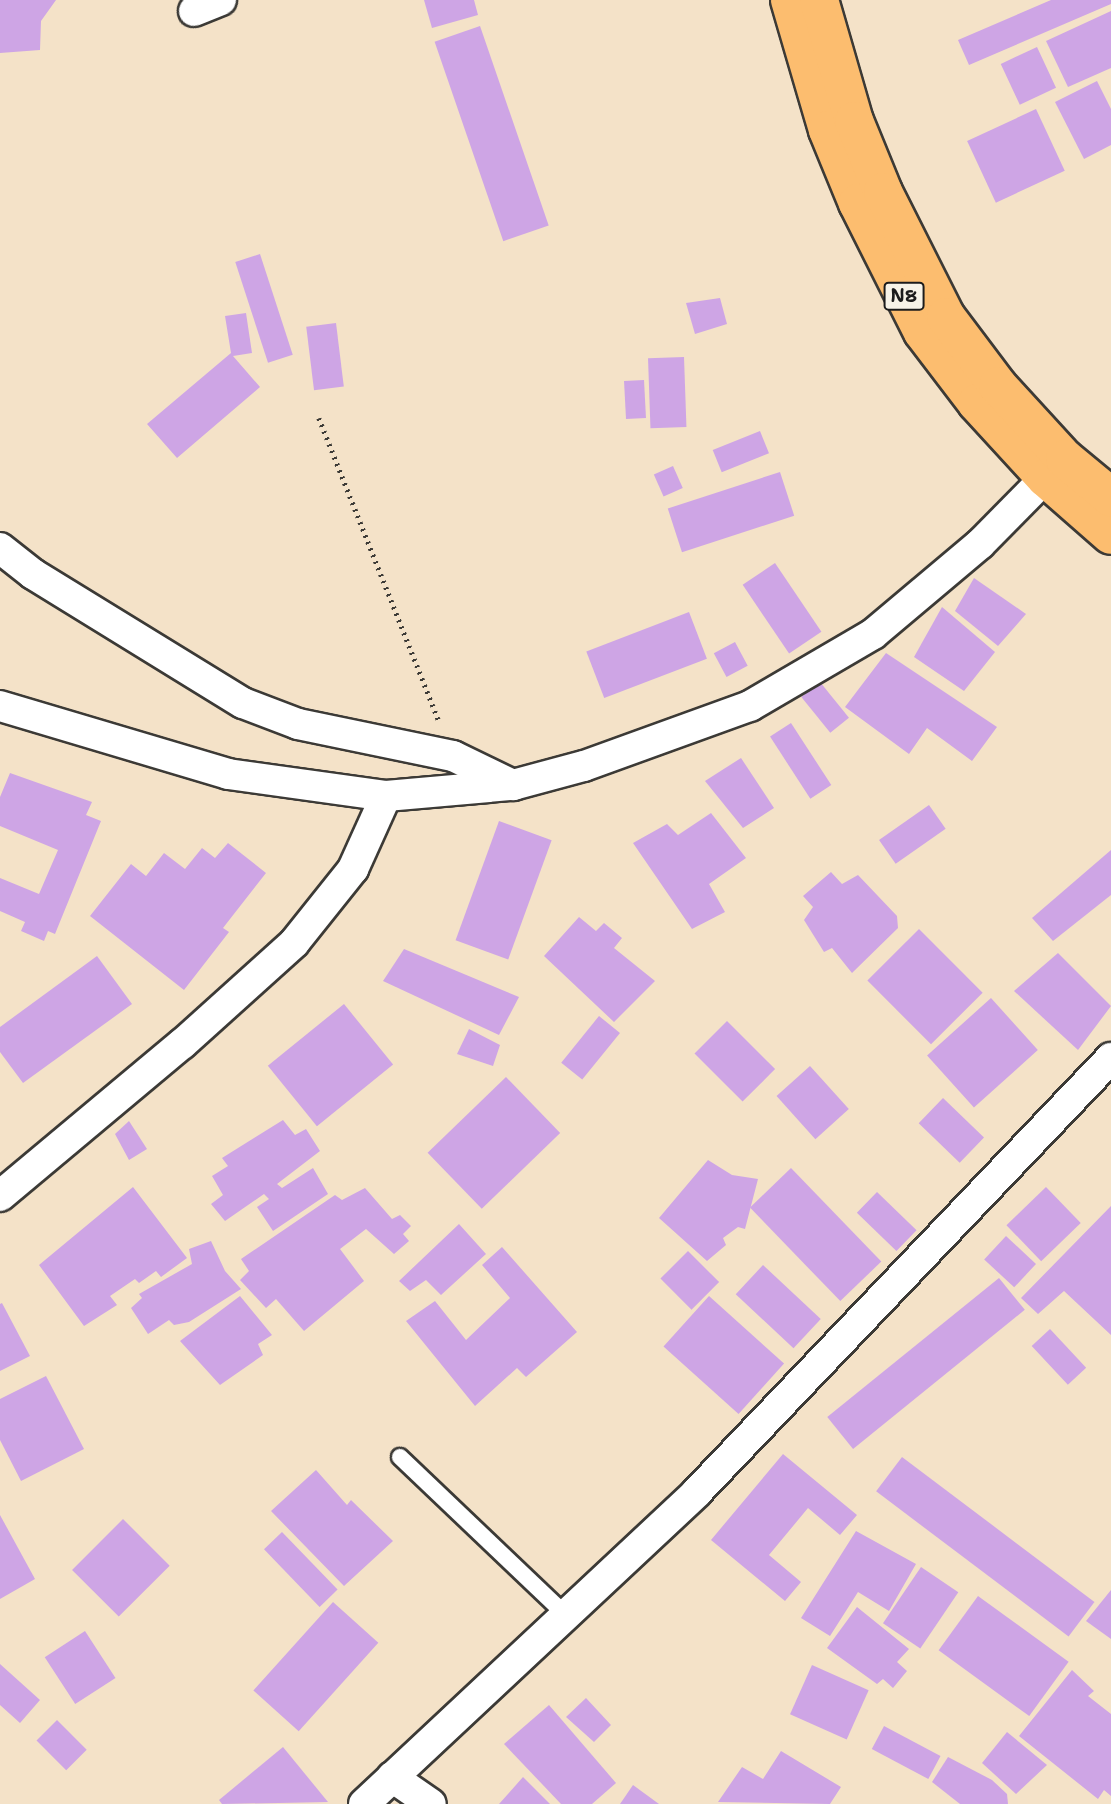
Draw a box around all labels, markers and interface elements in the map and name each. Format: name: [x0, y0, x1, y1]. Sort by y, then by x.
road number: N8: [883, 282, 925, 310]

